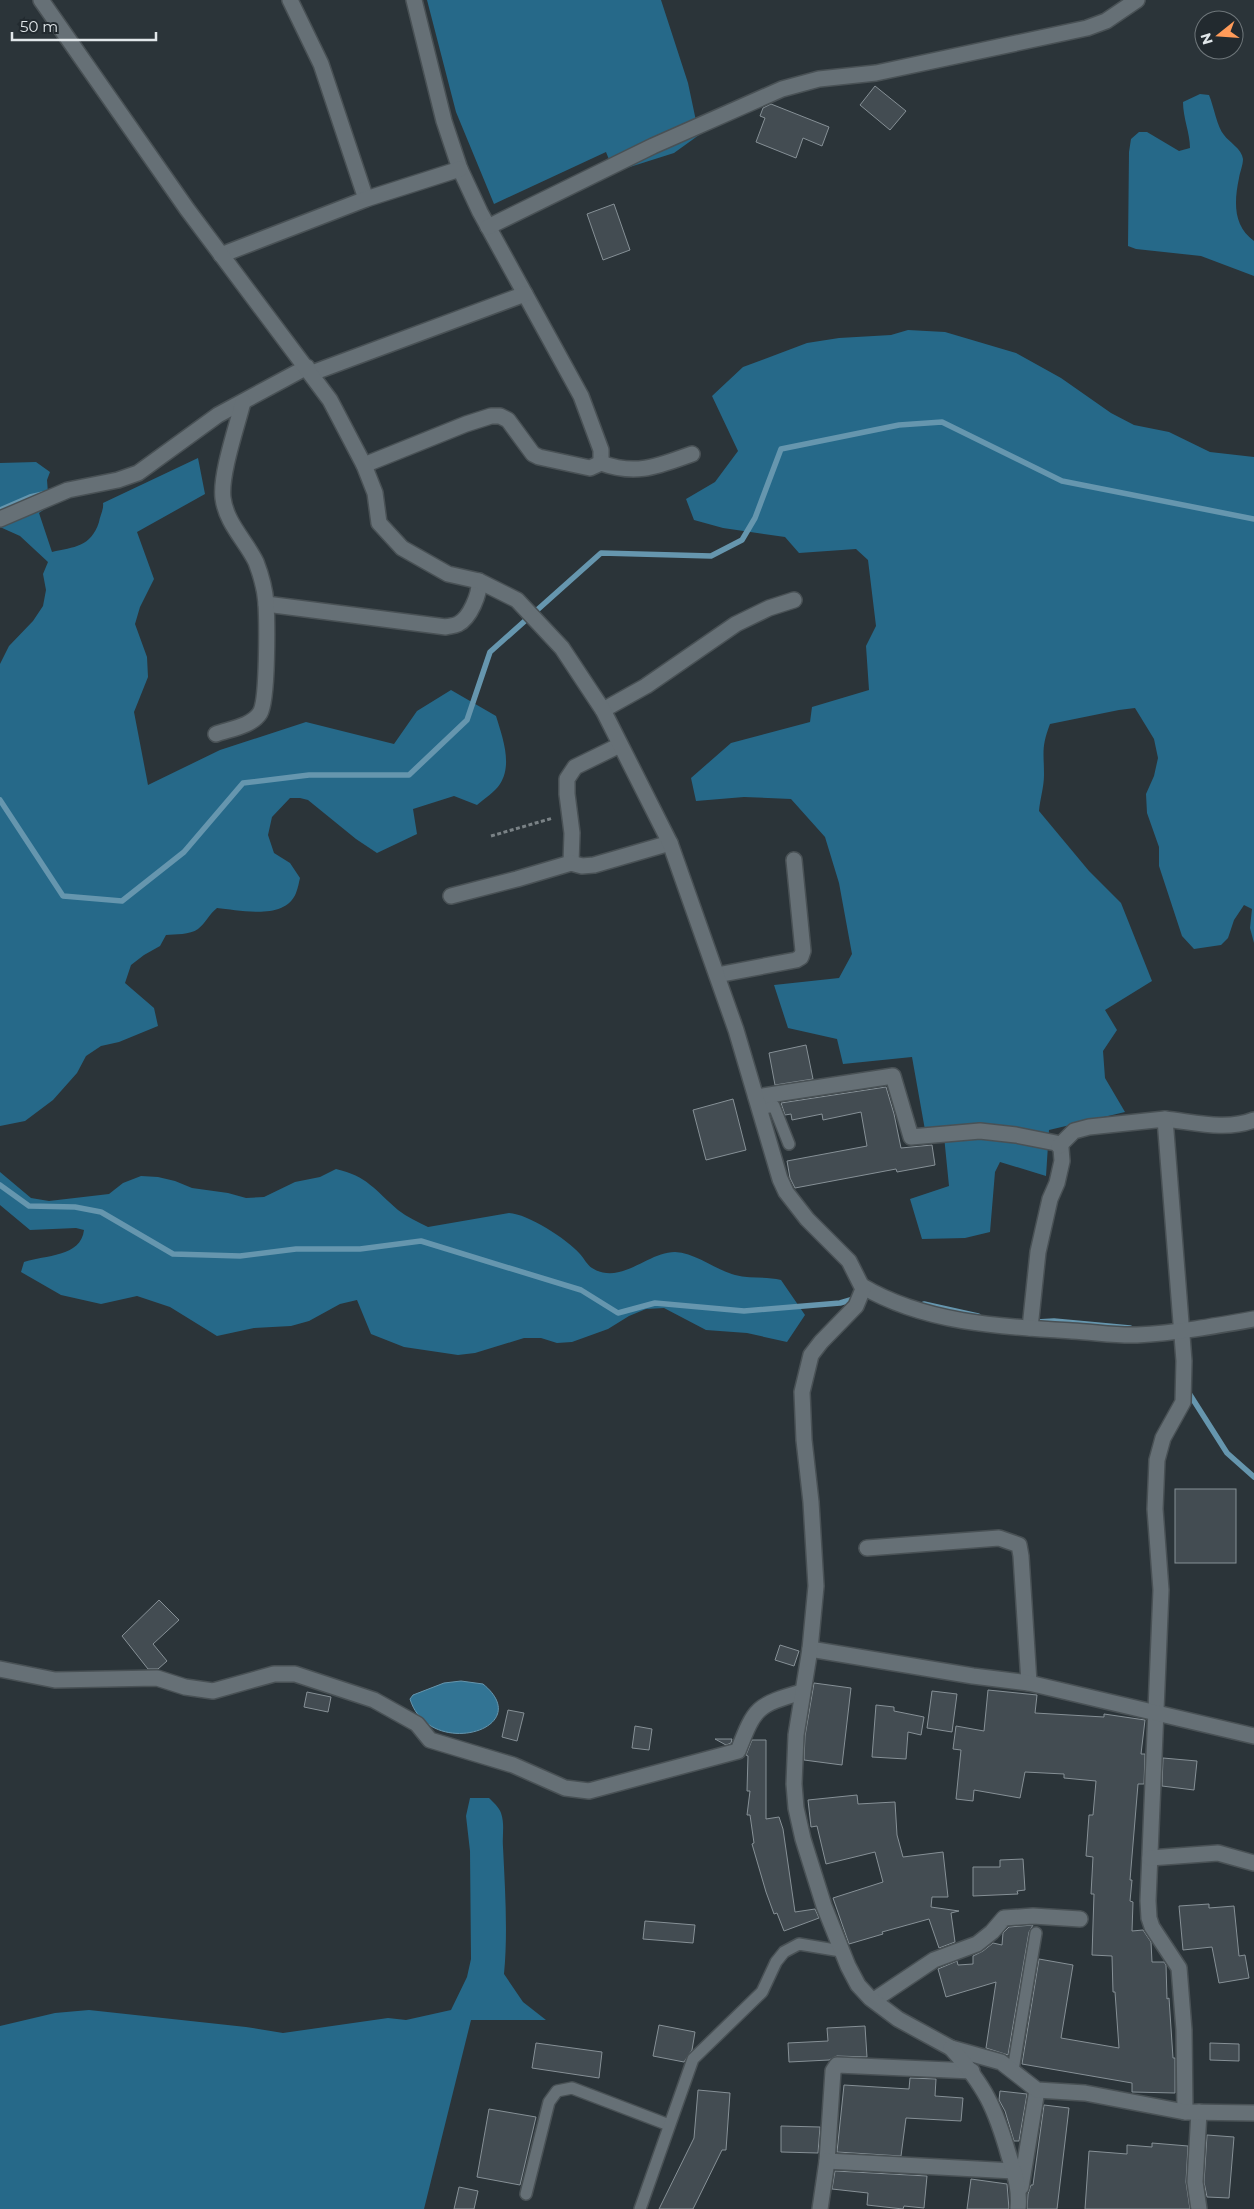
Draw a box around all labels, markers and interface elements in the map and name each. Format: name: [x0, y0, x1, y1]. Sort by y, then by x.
scale bar: [12, 10, 156, 42]
north arrow: [1194, 10, 1244, 60]
text: 50 m: [20, 17, 58, 36]
text: N: [1196, 31, 1217, 47]

